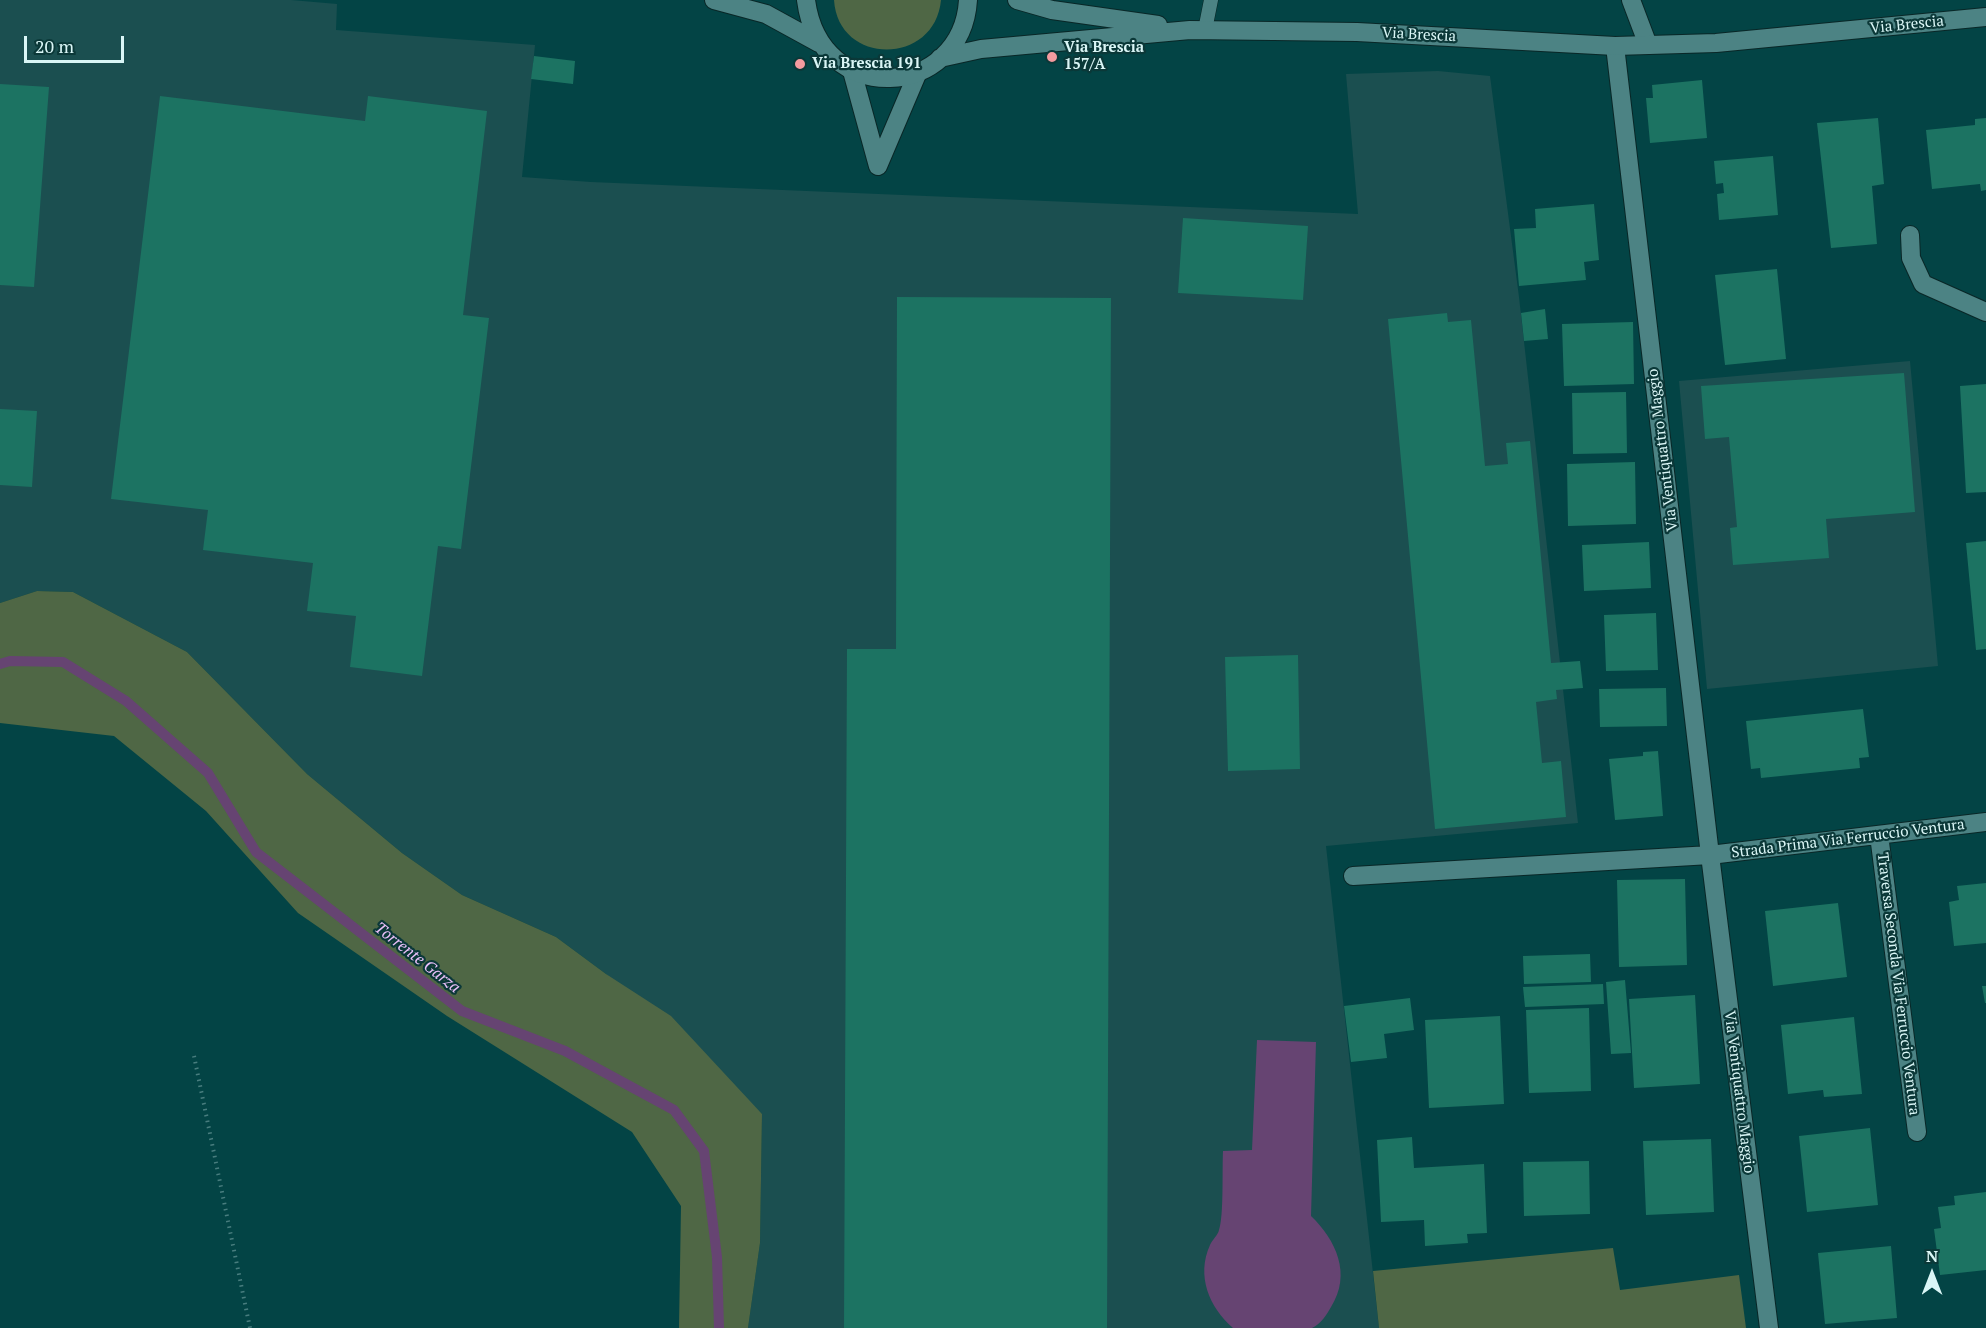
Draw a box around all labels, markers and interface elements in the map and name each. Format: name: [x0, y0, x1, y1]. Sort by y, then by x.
street label: Via Brescia: [1869, 12, 1945, 38]
scale bar: [27, 24, 128, 62]
street label: Via Brescia: [1382, 24, 1456, 46]
text: 20 m: [35, 34, 74, 58]
place label: Via Brescia 157/A: [1064, 39, 1144, 74]
marker: Via Brescia 157/A: [1045, 50, 1059, 64]
place label: Via Brescia 191: [812, 55, 921, 73]
marker: Via Brescia 191: [793, 57, 807, 71]
street label: Via Ventiquattro Maggio: [1644, 368, 1682, 532]
street label: Strada Prima Via Ferruccio Ventura: [1730, 816, 1966, 862]
street label: Traversa Seconda Via Ferruccio Ventura: [1873, 852, 1923, 1116]
water label: Torrente Garza: [370, 919, 464, 997]
street label: Via Ventiquattro Maggio: [1720, 1010, 1758, 1174]
north arrow: [1902, 1244, 1962, 1304]
text: N: [1926, 1245, 1938, 1267]

